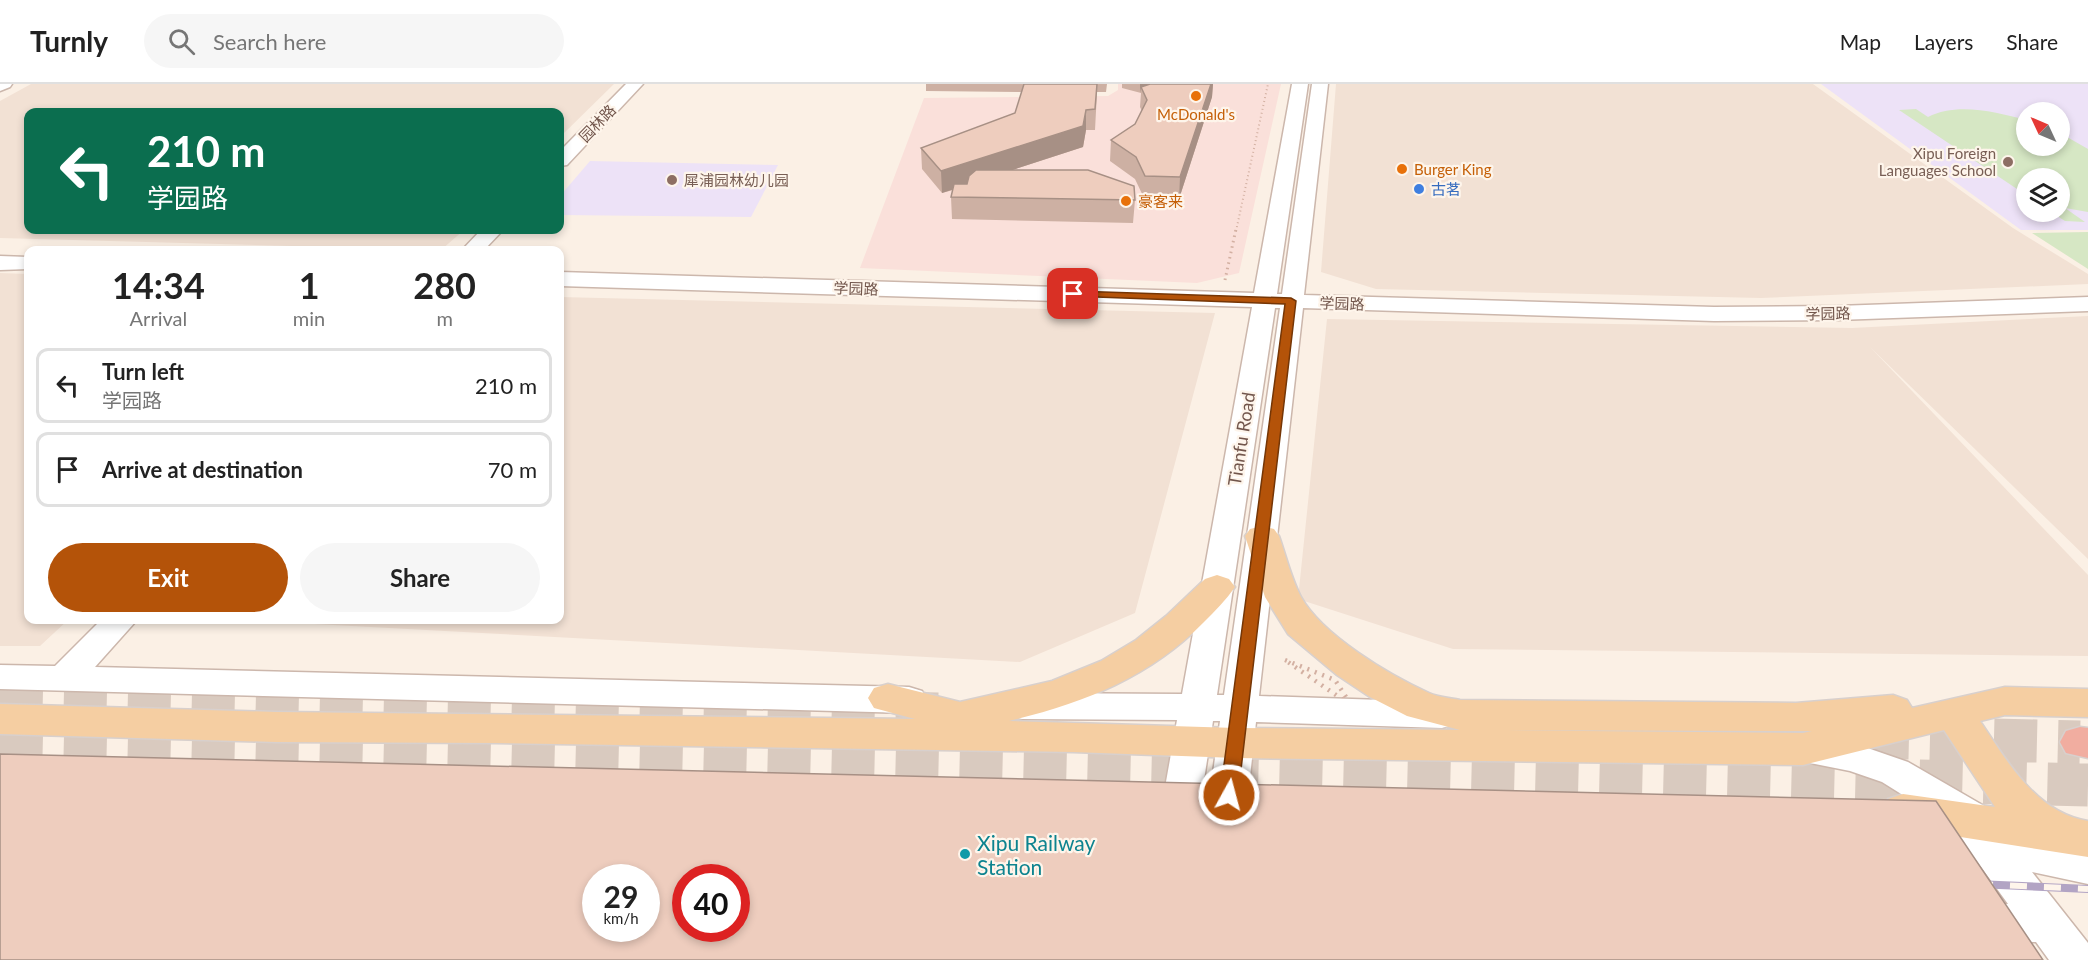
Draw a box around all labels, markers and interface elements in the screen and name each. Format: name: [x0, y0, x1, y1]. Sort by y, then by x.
search box: [144, 14, 564, 68]
text: Turnly: [30, 24, 108, 58]
icon: search: [165, 25, 198, 58]
text: Search here: [213, 28, 326, 55]
text: Map: [1840, 29, 1881, 54]
text: Layers: [1914, 29, 1973, 54]
text: Share: [2006, 29, 2058, 54]
marker: McDonald's: [1189, 89, 1203, 103]
street label: 园林路: [575, 101, 619, 145]
north arrow: [2016, 102, 2070, 156]
map controls: [2016, 102, 2070, 222]
place label: McDonald's: [1157, 105, 1235, 123]
text: 210 m: [147, 126, 265, 176]
icon: left: [48, 132, 126, 210]
place label: Xipu Foreign Languages School: [1879, 144, 1996, 179]
marker: Xipu Foreign Languages School: [2001, 155, 2015, 169]
place label: Burger King: [1414, 160, 1492, 178]
marker: Burger King: [1395, 162, 1409, 176]
button: layers: [2016, 168, 2070, 222]
place label: 犀浦园林幼儿园: [684, 171, 789, 189]
marker: 犀浦园林幼儿园: [665, 173, 679, 187]
place label: 古茗: [1431, 180, 1461, 198]
text: 学园路: [147, 181, 228, 214]
marker: 古茗: [1412, 182, 1426, 196]
place label: 豪客来: [1138, 192, 1183, 210]
marker: 豪客来: [1119, 194, 1133, 208]
text: 14:34: [112, 263, 205, 307]
text: 1: [299, 263, 320, 307]
text: 280: [413, 263, 476, 307]
pin: [1047, 268, 1098, 319]
icon: arrive: [1056, 277, 1089, 310]
street label: 学园路: [833, 278, 879, 298]
street label: 学园路: [1319, 293, 1365, 313]
street label: 学园路: [1805, 304, 1851, 322]
text: Arrival: [130, 306, 187, 330]
text: min: [293, 306, 325, 330]
text: m: [436, 306, 453, 330]
text: Turn left: [102, 358, 184, 385]
icon: left: [51, 369, 84, 402]
text: 210 m: [475, 372, 537, 399]
text: 学园路: [102, 388, 162, 412]
street label: Tianfu Road: [1223, 391, 1259, 487]
icon: arrive: [51, 453, 84, 486]
text: Arrive at destination: [102, 456, 303, 483]
text: 70 m: [488, 456, 537, 483]
button: Exit: [48, 543, 288, 612]
button: Share: [300, 543, 540, 612]
position arrow: [1197, 763, 1261, 827]
place label: Xipu Railway Station: [977, 830, 1096, 879]
marker: Xipu Railway Station: [958, 847, 972, 861]
speed limit sign: 40: [672, 864, 750, 942]
text: 29: [604, 878, 638, 914]
text: km/h: [603, 909, 639, 927]

